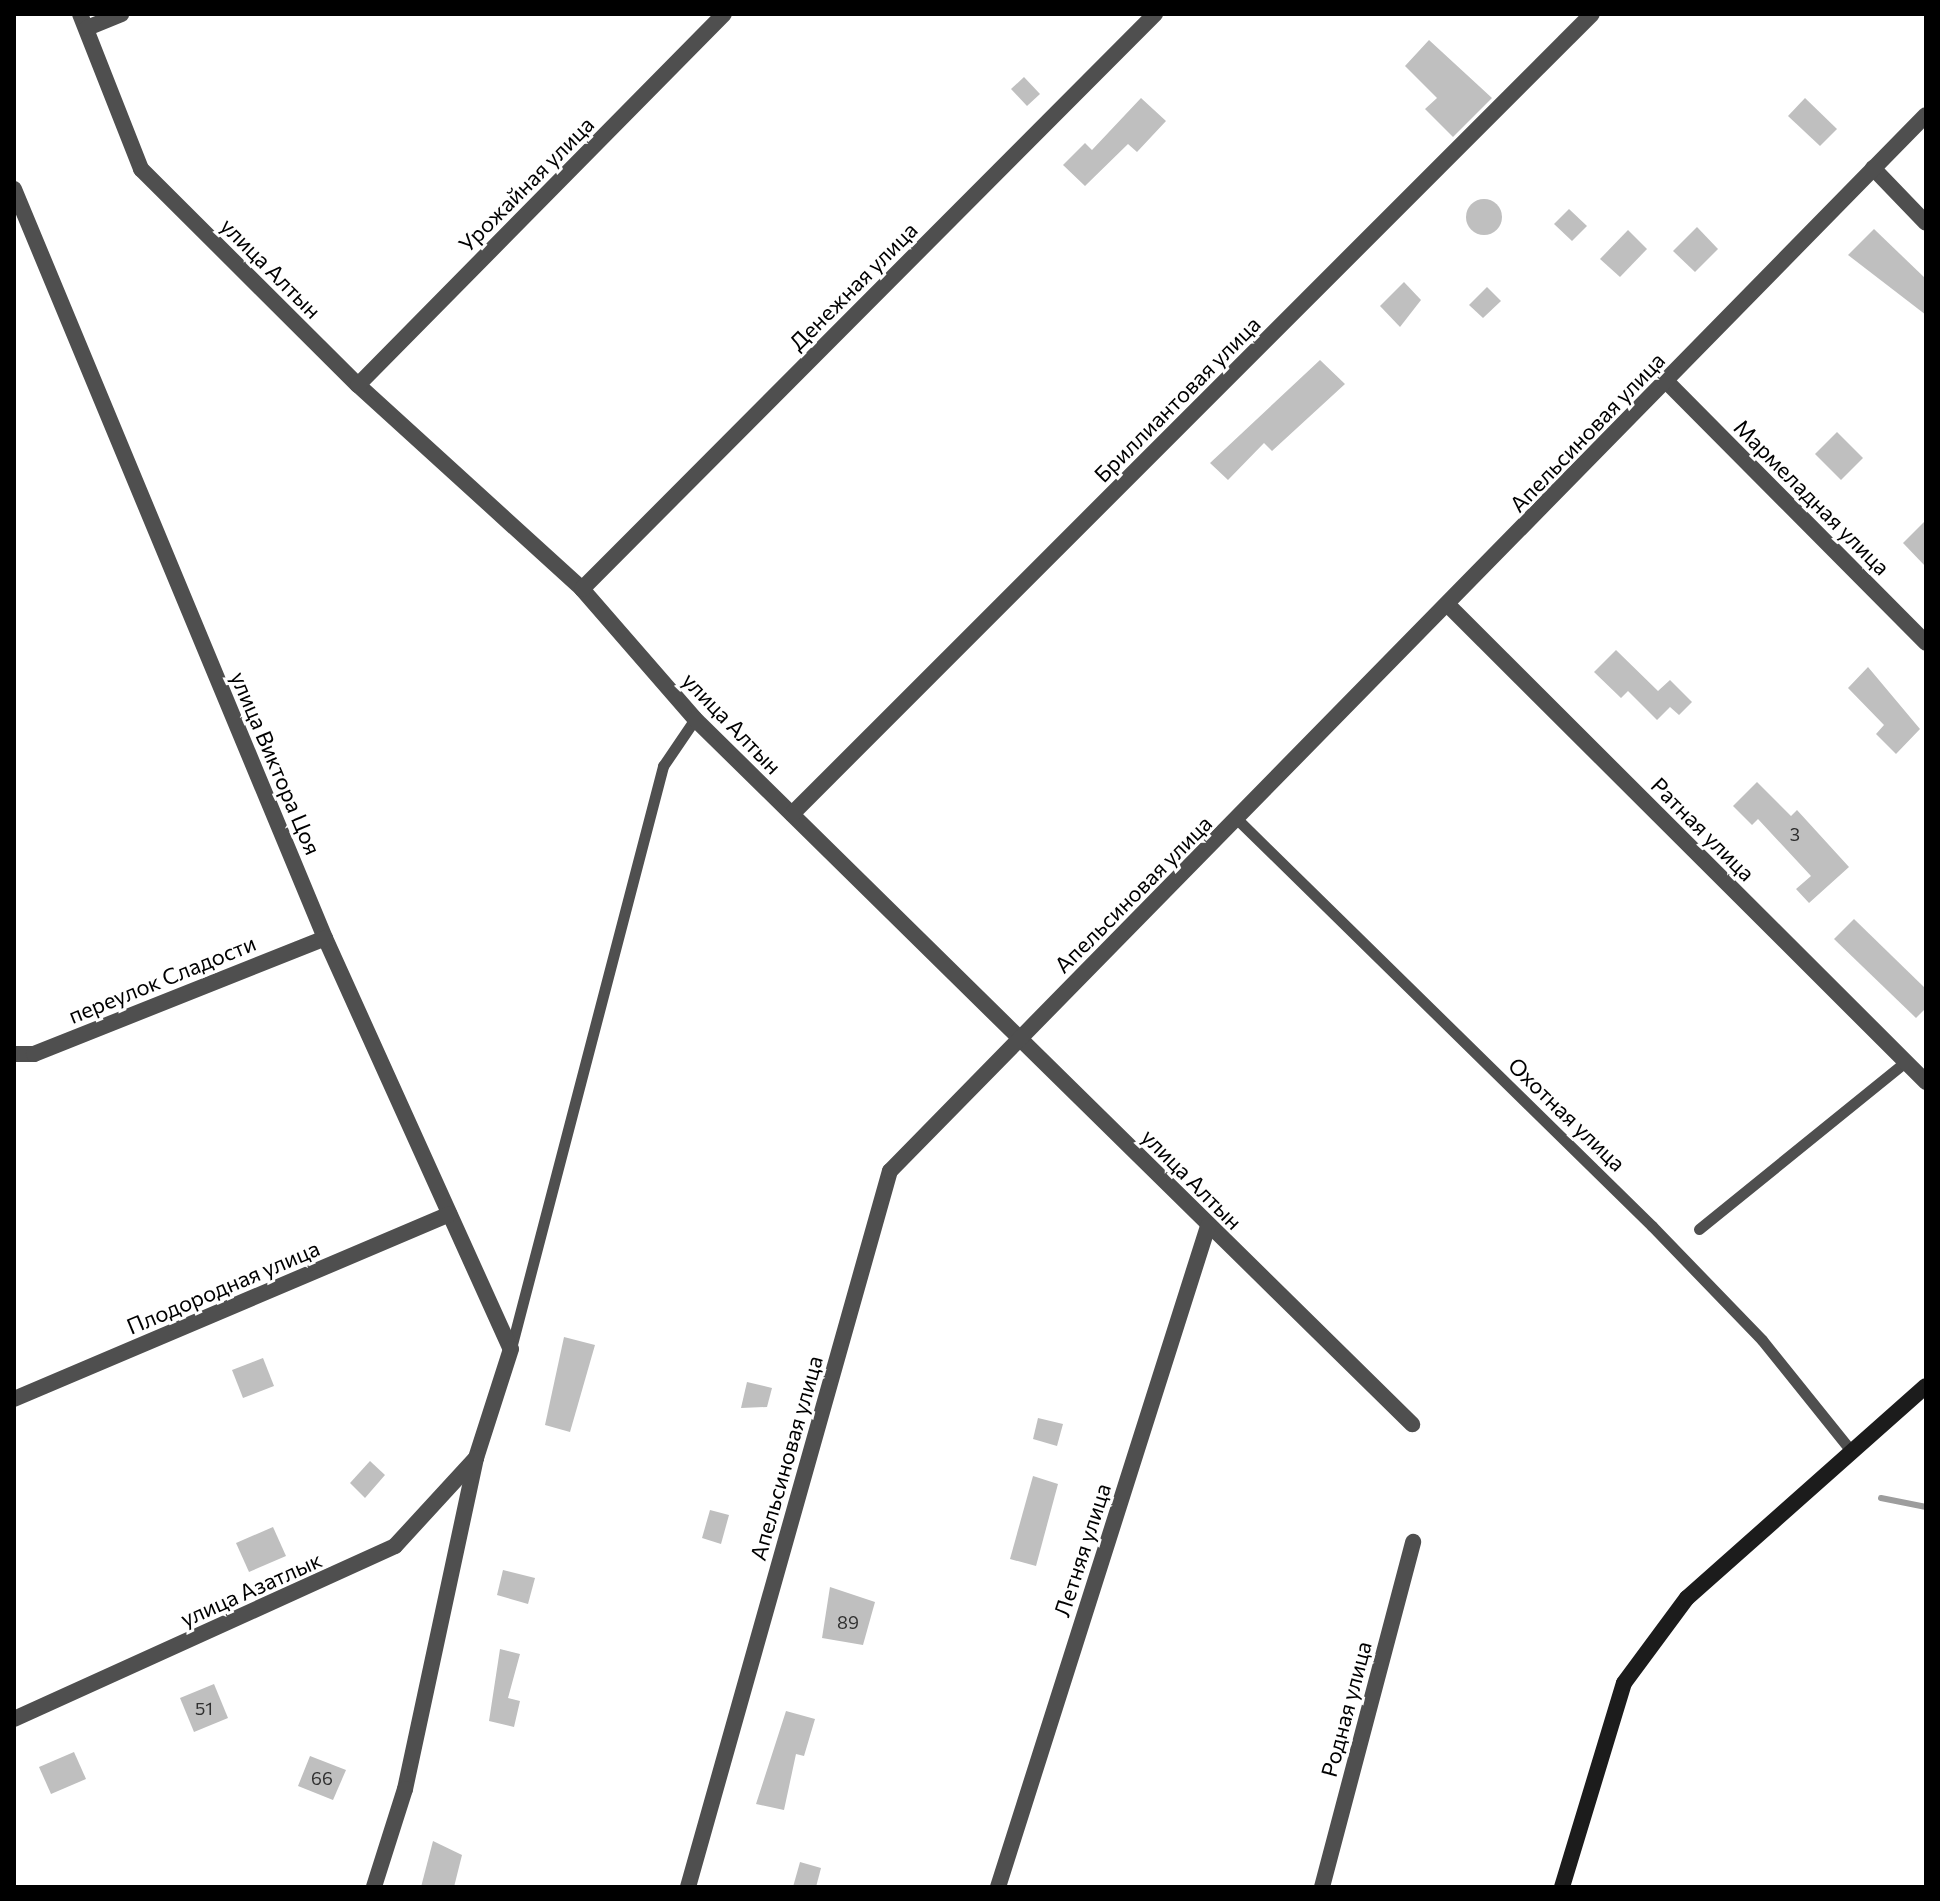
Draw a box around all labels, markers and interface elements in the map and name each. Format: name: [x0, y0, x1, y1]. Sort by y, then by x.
street label: Урожайная улица: [453, 111, 599, 257]
street label: улица Алтын: [215, 212, 327, 324]
street label: Денежная улица: [783, 216, 923, 356]
street label: Бриллиантовая улица: [1089, 311, 1265, 487]
street label: Апельсиновая улица: [1504, 347, 1670, 517]
street label: Мармеладная улица: [1729, 414, 1895, 580]
street label: улица Виктора Цоя: [225, 667, 327, 859]
street label: улица Алтын: [677, 667, 787, 779]
street label: Ратная улица: [1646, 772, 1760, 886]
street label: Апельсиновая улица: [1049, 810, 1217, 978]
house number: 3: [1790, 823, 1800, 845]
street label: переулок Сладости: [64, 929, 260, 1029]
street label: Охотная улица: [1503, 1052, 1631, 1176]
street label: улица Алтын: [1136, 1123, 1248, 1235]
street label: Плодородная улица: [123, 1234, 323, 1340]
street label: Апельсиновая улица: [744, 1353, 828, 1563]
street label: Летняя улица: [1048, 1480, 1116, 1620]
street label: улица Азатлык: [176, 1546, 326, 1632]
house number: 89: [837, 1611, 859, 1633]
street label: Родная улица: [1315, 1638, 1377, 1780]
house number: 51: [195, 1697, 213, 1719]
house number: 66: [311, 1767, 333, 1789]

